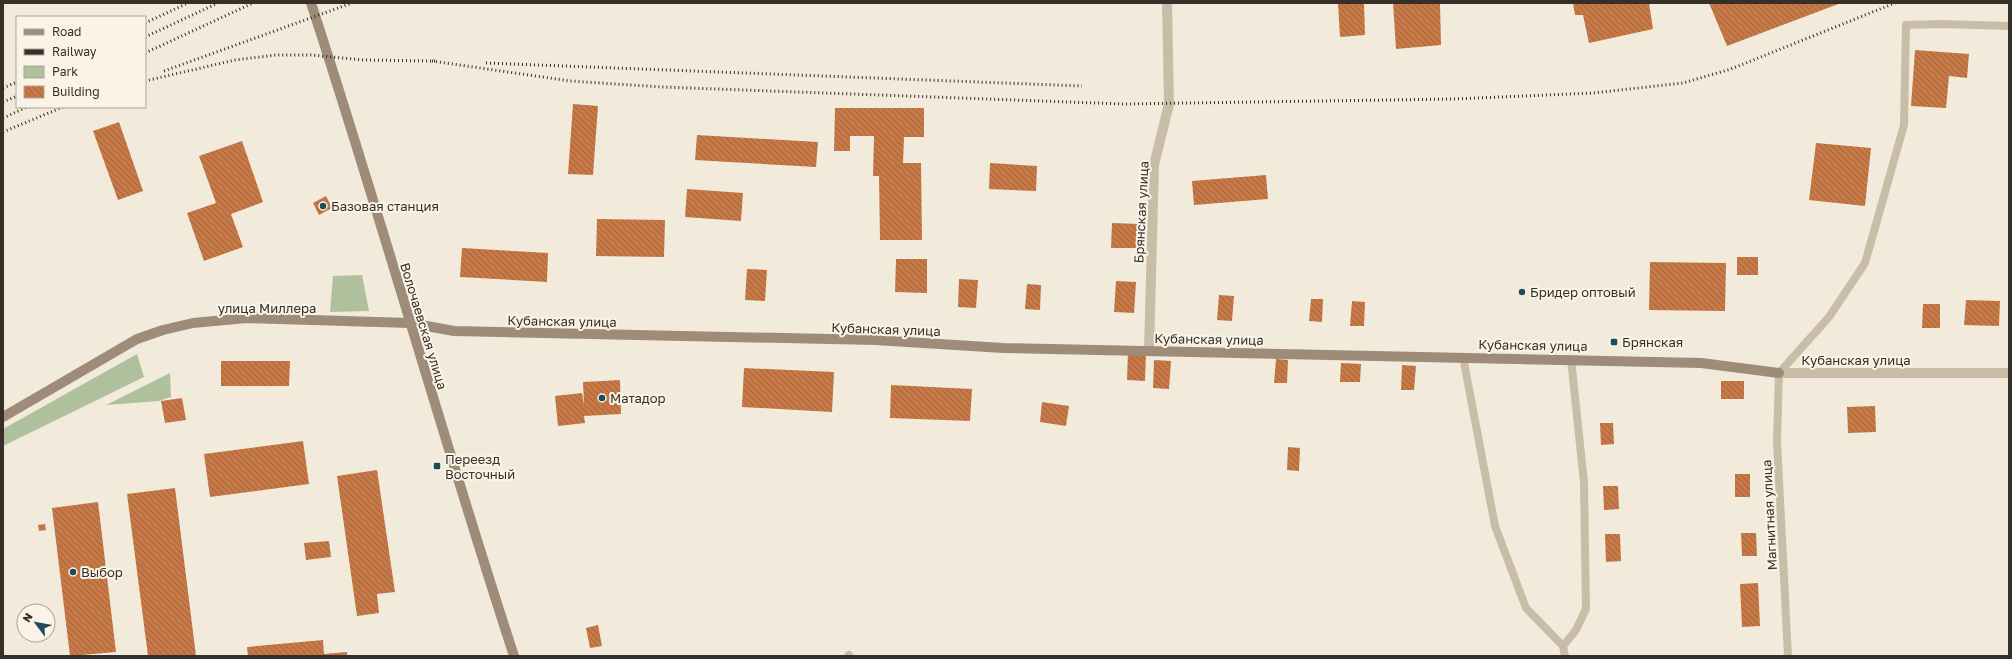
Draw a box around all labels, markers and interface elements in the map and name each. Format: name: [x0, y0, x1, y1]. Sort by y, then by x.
legend: [16, 16, 146, 108]
text: Road: [52, 24, 81, 39]
text: Railway: [52, 44, 97, 59]
text: Park: [52, 64, 78, 79]
text: Building: [52, 84, 100, 99]
street label: Брянская улица: [1130, 160, 1152, 264]
place label: Базовая станция: [331, 198, 439, 214]
marker: Базовая станция: [318, 201, 328, 211]
street label: Волочаевская улица: [397, 261, 451, 391]
place label: Бридер оптовый: [1530, 284, 1636, 300]
marker: Бридер оптовый: [1517, 287, 1527, 297]
street label: улица Миллера: [218, 300, 316, 316]
street label: Кубанская улица: [507, 312, 617, 330]
street label: Кубанская улица: [831, 319, 941, 339]
street label: Кубанская улица: [1154, 330, 1264, 348]
place label: Брянская: [1622, 334, 1683, 350]
street label: Кубанская улица: [1478, 336, 1588, 354]
marker: Брянская: [1609, 337, 1619, 347]
street label: Кубанская улица: [1801, 352, 1911, 368]
place label: Матадор: [610, 390, 666, 406]
marker: Матадор: [597, 393, 607, 403]
place label: Переезд Восточный: [445, 451, 515, 482]
street label: Магнитная улица: [1758, 459, 1780, 571]
marker: Переезд Восточный: [432, 461, 442, 471]
place label: Выбор: [81, 564, 123, 580]
marker: Выбор: [68, 567, 78, 577]
north arrow: [16, 603, 56, 643]
text: N: [19, 610, 35, 624]

